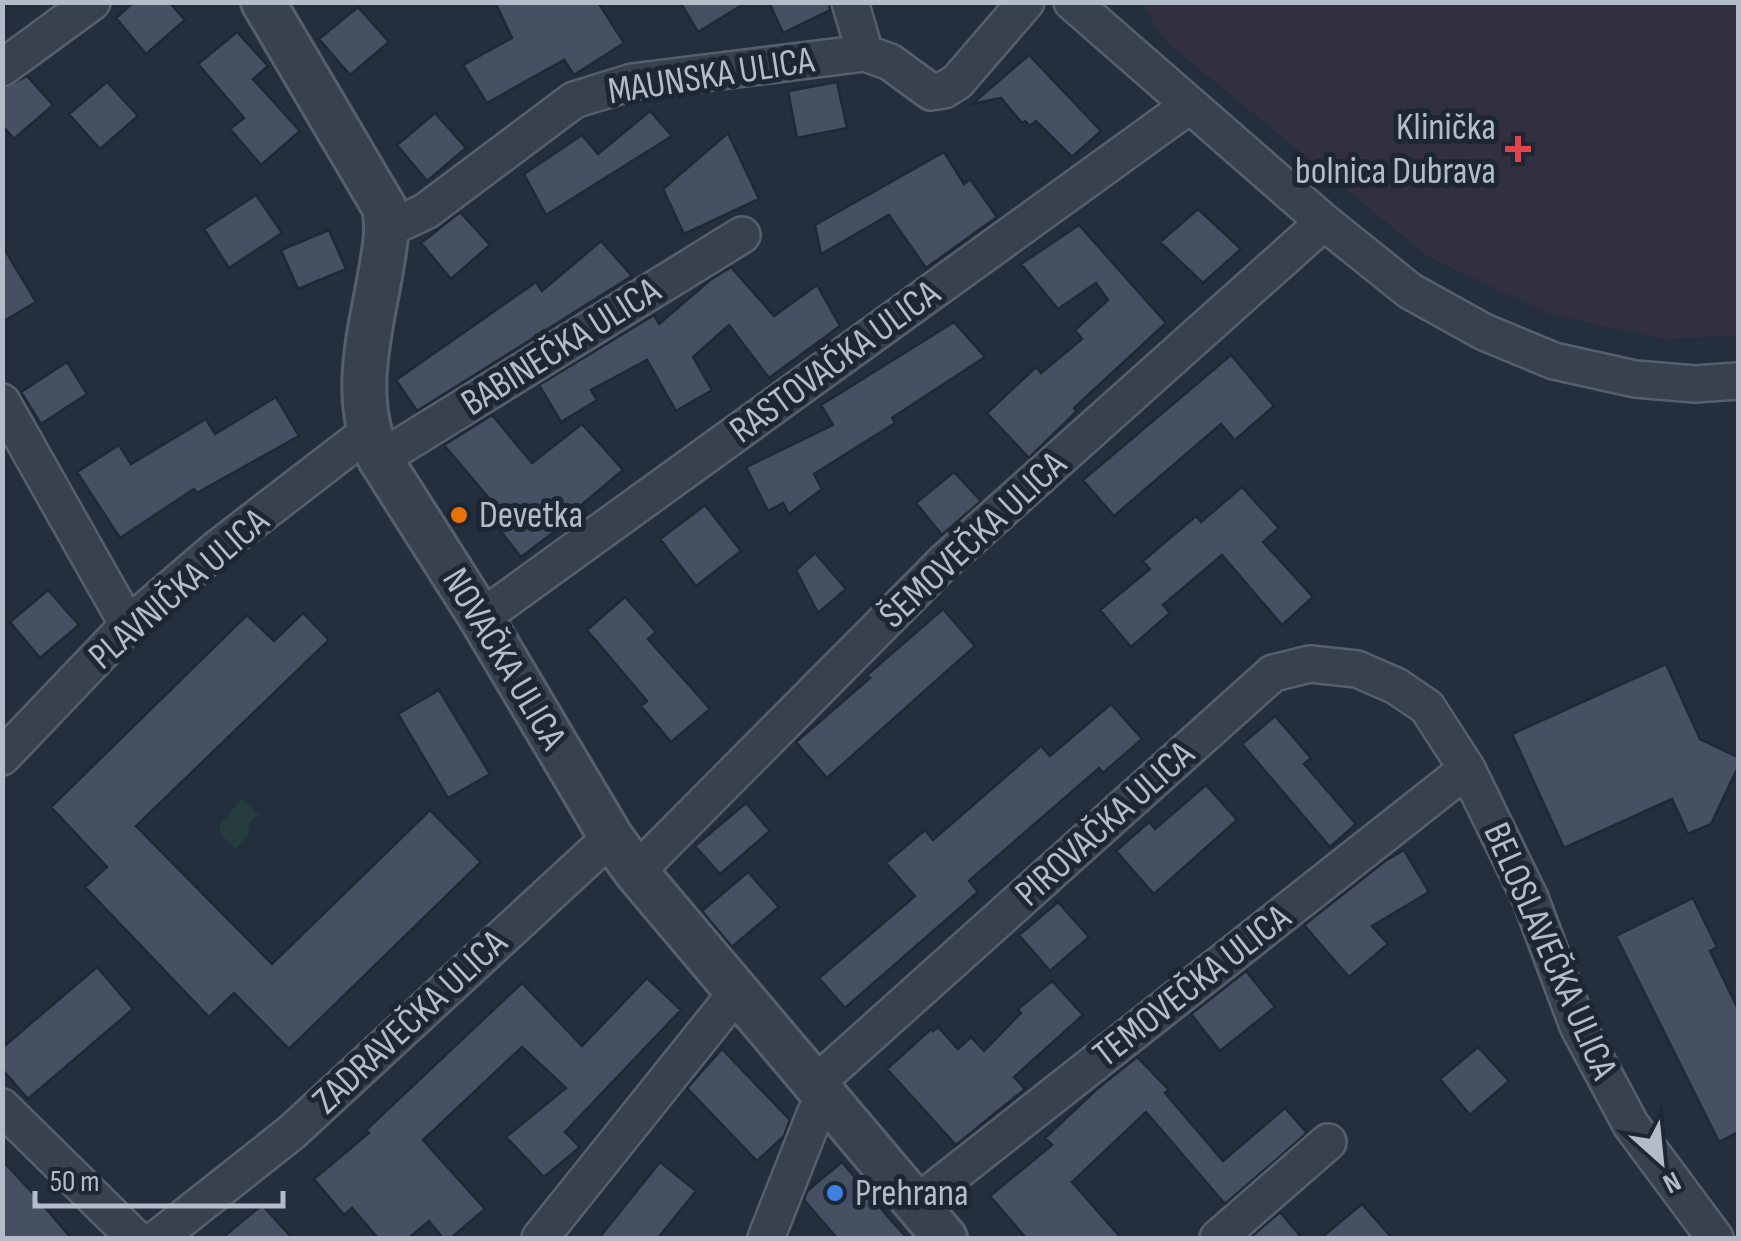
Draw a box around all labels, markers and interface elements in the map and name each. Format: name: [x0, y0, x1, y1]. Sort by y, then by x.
street label: MAUNSKA ULICA: [605, 37, 818, 114]
place label: Klinička bolnica Dubrava: [1295, 105, 1496, 194]
marker: Klinička bolnica Dubrava: [1505, 136, 1531, 162]
street label: BABINEČKA ULICA: [453, 268, 669, 426]
street label: RASTOVAČKA ULICA: [721, 270, 949, 453]
street label: ŠEMOVEČKA ULICA: [870, 442, 1076, 638]
place label: Devetka: [479, 493, 583, 538]
street label: PLAVNIČKA ULICA: [80, 498, 279, 679]
marker: Devetka: [448, 504, 470, 526]
street label: NOVAČKA ULICA: [432, 560, 576, 758]
street label: PIROVAČKA ULICA: [1006, 732, 1204, 916]
street label: BELOSLAVEČKA ULICA: [1473, 816, 1627, 1087]
street label: TEMOVEČKA ULICA: [1084, 895, 1300, 1077]
street label: ZADRAVEČKA ULICA: [304, 920, 517, 1123]
north arrow: [1611, 1111, 1711, 1211]
scale bar: [35, 1146, 282, 1208]
text: 50 m: [50, 1164, 99, 1200]
text: N: [1658, 1164, 1686, 1200]
place label: Prehrana: [855, 1171, 969, 1216]
marker: Prehrana: [824, 1182, 846, 1204]

